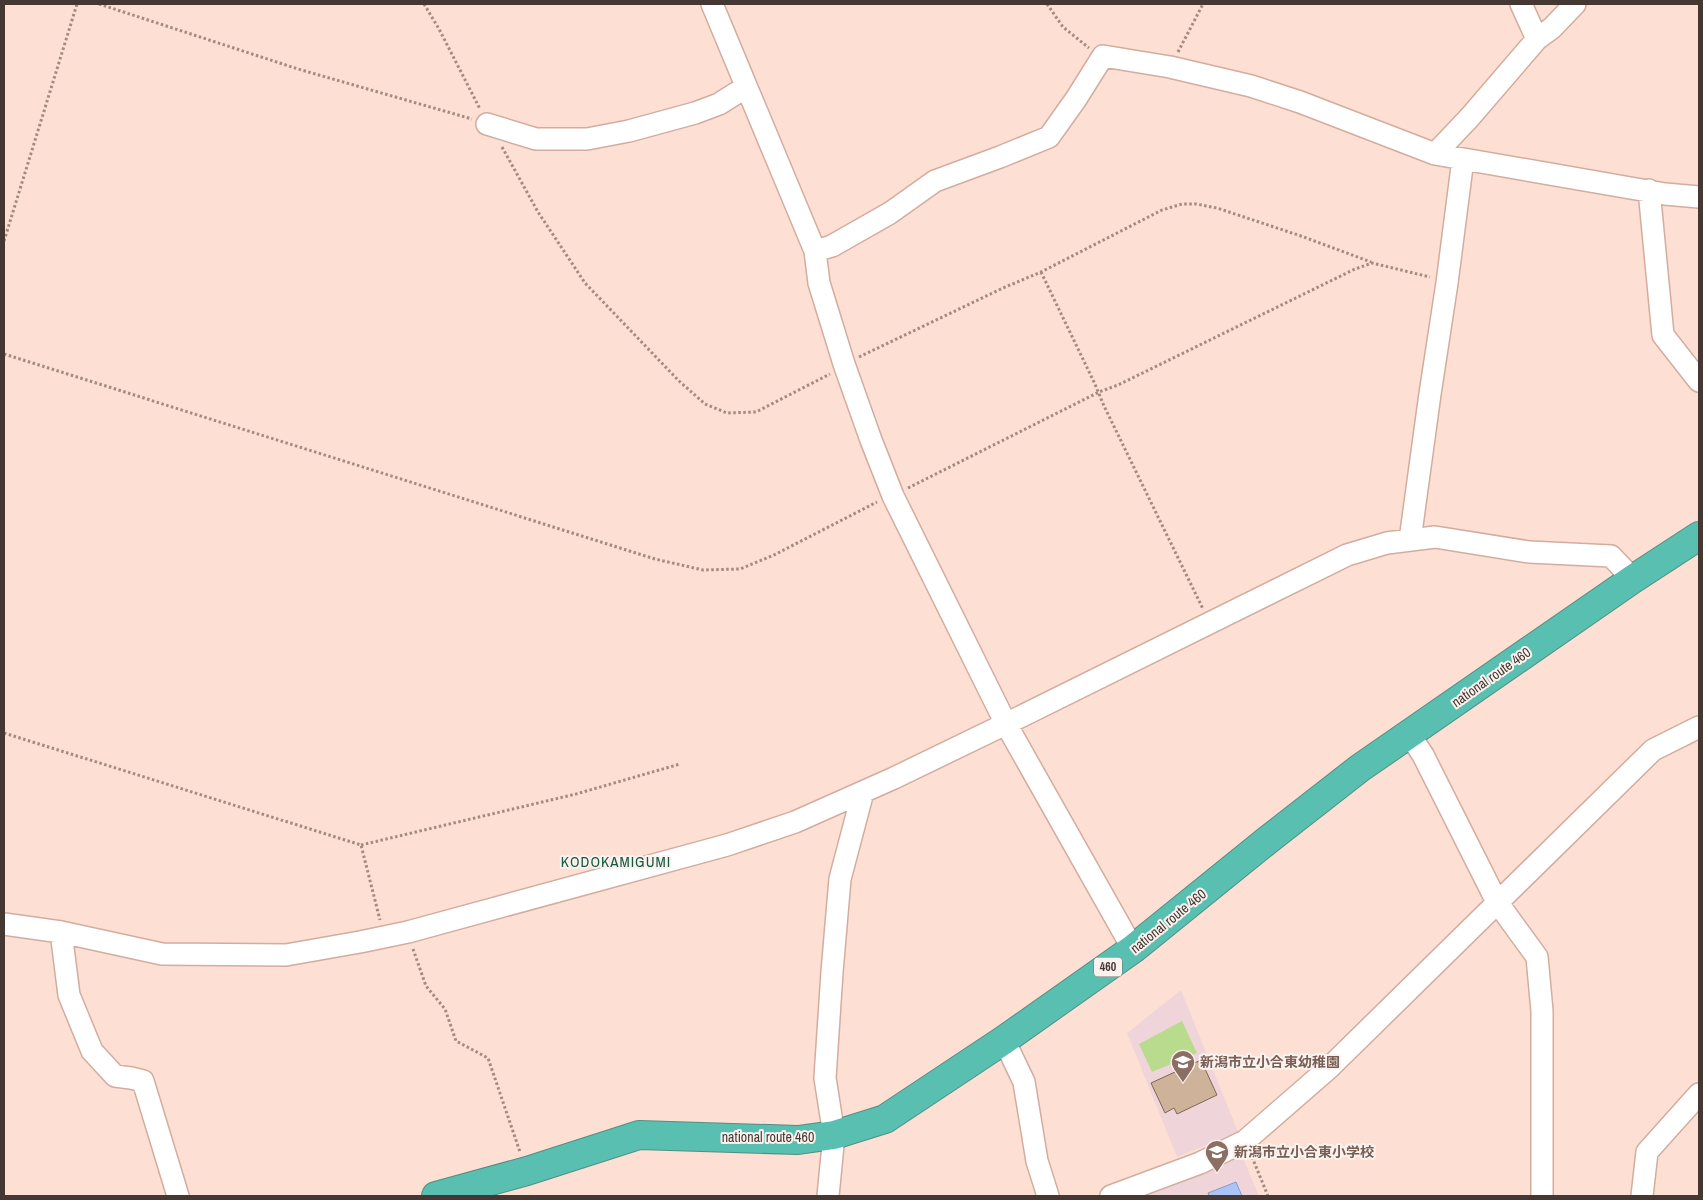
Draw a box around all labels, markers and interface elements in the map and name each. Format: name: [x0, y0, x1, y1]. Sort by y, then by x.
street label: national route 460: [1448, 643, 1534, 711]
district label: KODOKAMIGUMI: [561, 851, 671, 872]
street label: national route 460: [1126, 885, 1210, 957]
road number: 460: [1094, 958, 1122, 976]
school or university icon: 新潟市立小合東幼稚園: [1170, 1049, 1196, 1083]
place label: 新潟市立小合東幼稚園: [1200, 1053, 1340, 1071]
street label: national route 460: [722, 1128, 814, 1146]
school or university icon: 新潟市立小合東小学校: [1204, 1139, 1230, 1173]
place label: 新潟市立小合東小学校: [1234, 1143, 1374, 1161]

